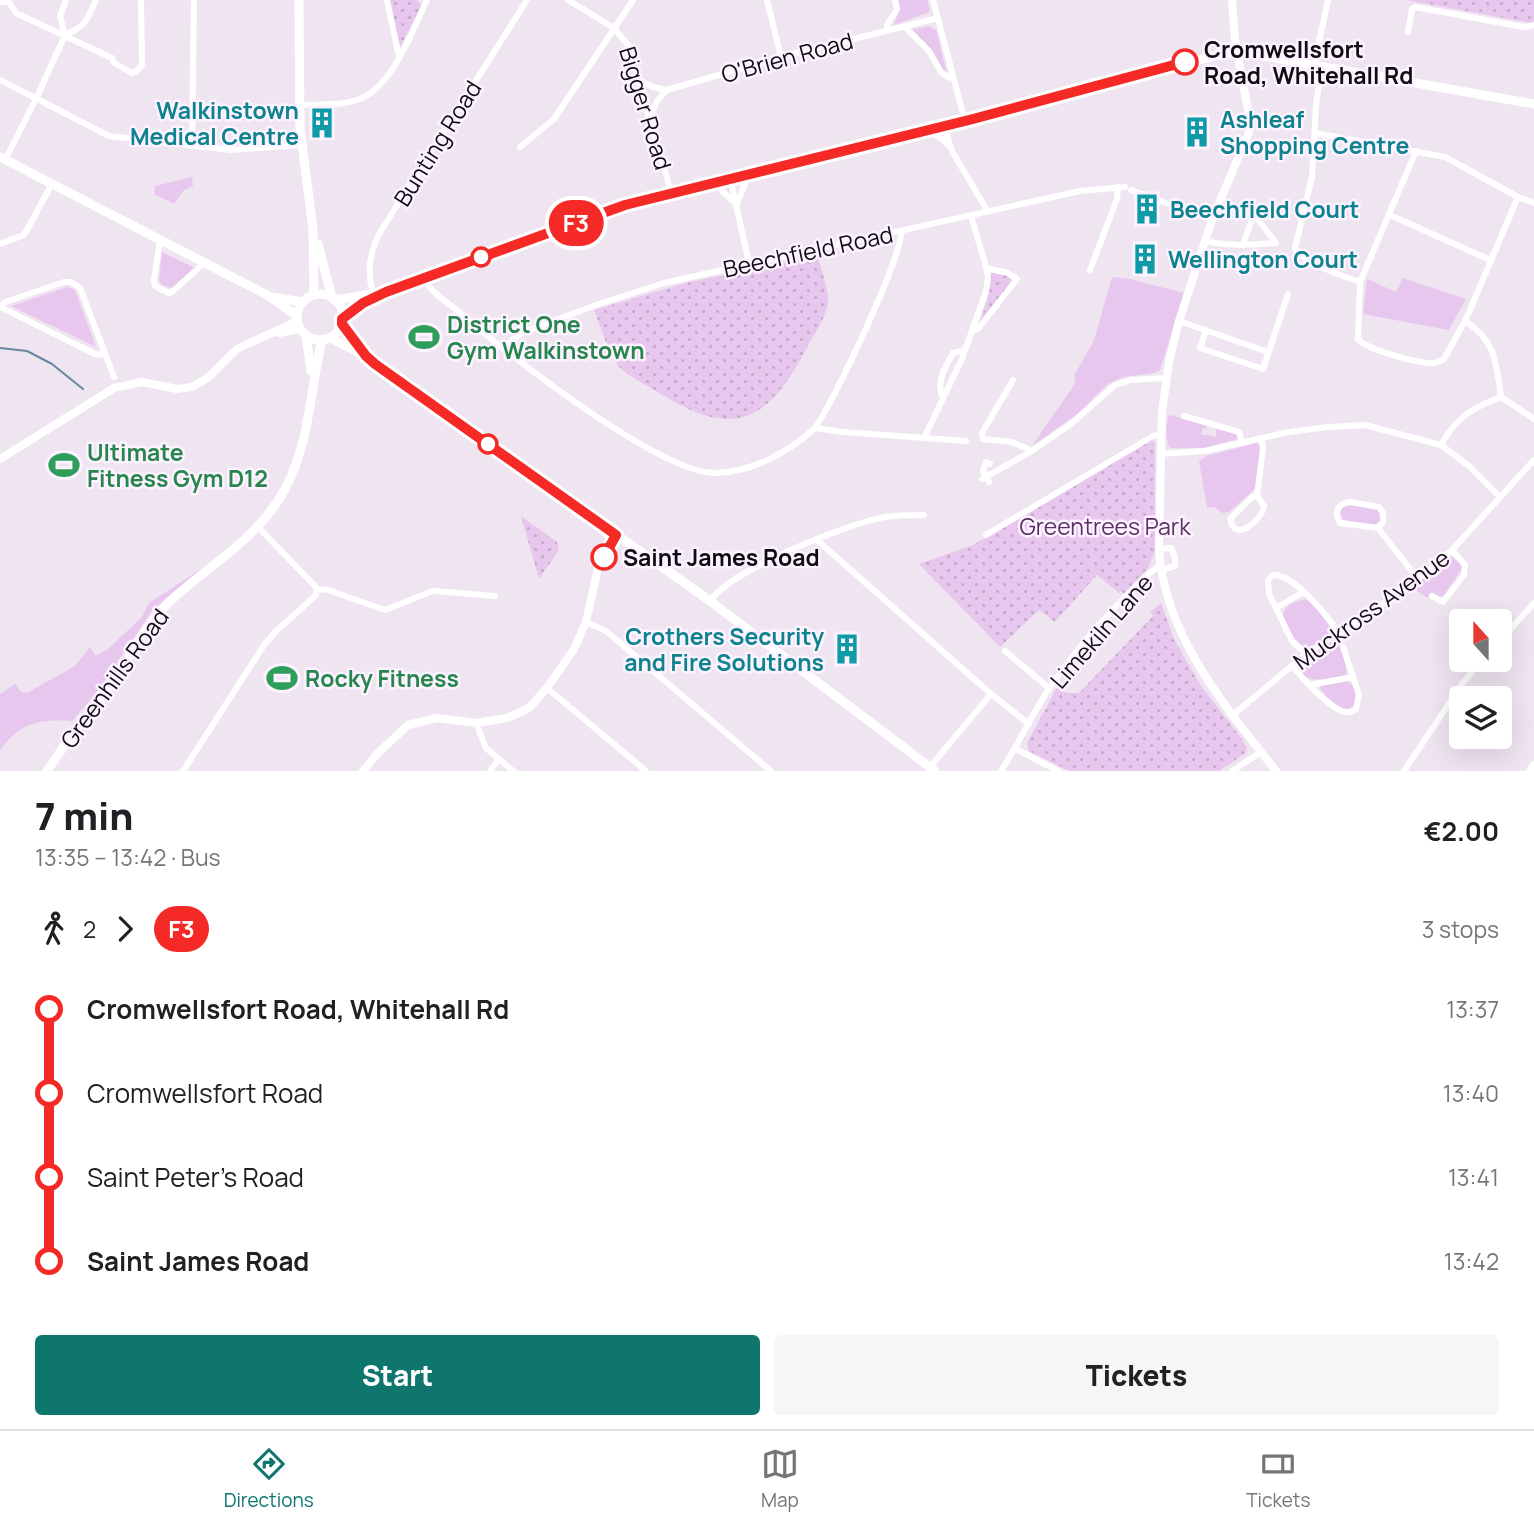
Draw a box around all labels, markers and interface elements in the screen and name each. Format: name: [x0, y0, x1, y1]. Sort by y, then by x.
street label: O'Brien Road: [718, 24, 856, 90]
place label: Cromwellsfort Road, Whitehall Rd: [1204, 33, 1413, 91]
street label: Bigger Road: [612, 42, 680, 174]
marker: Cromwellsfort Road, Whitehall Rd: [1172, 49, 1198, 75]
street label: Bunting Road: [386, 74, 488, 212]
place label: Walkinstown Medical Centre: [130, 94, 299, 152]
place label: Ashleaf Shopping Centre: [1220, 103, 1409, 161]
building icon: Walkinstown Medical Centre: [305, 106, 339, 140]
building icon: Ashleaf Shopping Centre: [1180, 115, 1214, 149]
building icon: Beechfield Court: [1130, 192, 1164, 226]
place label: Beechfield Court: [1170, 193, 1359, 225]
line badge: F3: [544, 200, 608, 246]
text: F3: [563, 206, 589, 239]
street label: Beechfield Road: [720, 217, 896, 285]
building icon: Wellington Court: [1128, 242, 1162, 276]
place label: Wellington Court: [1168, 243, 1358, 275]
unlabelled marker: [471, 247, 491, 267]
place label: District One Gym Walkinstown: [447, 308, 645, 366]
sports icon: District One Gym Walkinstown: [407, 320, 441, 354]
unlabelled marker: [478, 434, 498, 454]
place label: Ultimate Fitness Gym D12: [87, 436, 268, 494]
sports icon: Ultimate Fitness Gym D12: [47, 448, 81, 482]
park label: Greentrees Park: [1019, 510, 1191, 542]
place label: Saint James Road: [623, 541, 820, 573]
street label: Muckross Avenue: [1286, 541, 1456, 677]
marker: Saint James Road: [591, 544, 617, 570]
street label: Limekiln Lane: [1042, 567, 1160, 695]
street label: Greenhills Road: [52, 602, 176, 754]
north arrow: [1449, 609, 1512, 672]
map controls: [1449, 609, 1512, 749]
place label: Crothers Security and Fire Solutions: [624, 620, 824, 678]
building icon: Crothers Security and Fire Solutions: [830, 632, 864, 666]
sports icon: Rocky Fitness: [265, 661, 299, 695]
place label: Rocky Fitness: [305, 662, 459, 694]
button: layers: [1449, 686, 1512, 749]
text: 7 min: [35, 789, 134, 841]
text: €2.00: [1424, 813, 1499, 849]
text: 13:35 – 13:42 · Bus: [35, 841, 221, 873]
icon: walk: [35, 910, 73, 948]
icon: forward: [106, 910, 144, 948]
text: F3: [168, 912, 195, 945]
text: 2: [83, 913, 96, 945]
text: 3 stops: [1422, 913, 1499, 945]
text: Cromwellsfort Road, Whitehall Rd: [87, 991, 509, 1027]
text: 13:37: [1446, 993, 1499, 1025]
text: Cromwellsfort Road: [87, 1075, 323, 1111]
text: 13:40: [1443, 1077, 1499, 1109]
text: Saint Peter's Road: [87, 1159, 304, 1195]
text: 13:41: [1448, 1161, 1499, 1193]
text: Saint James Road: [87, 1243, 309, 1279]
text: 13:42: [1444, 1245, 1499, 1277]
button: Start: [35, 1335, 760, 1415]
button: Tickets: [774, 1335, 1499, 1415]
tab: Directions: [224, 1445, 314, 1513]
tab: Map: [761, 1445, 799, 1513]
tab: Tickets: [1246, 1445, 1310, 1513]

